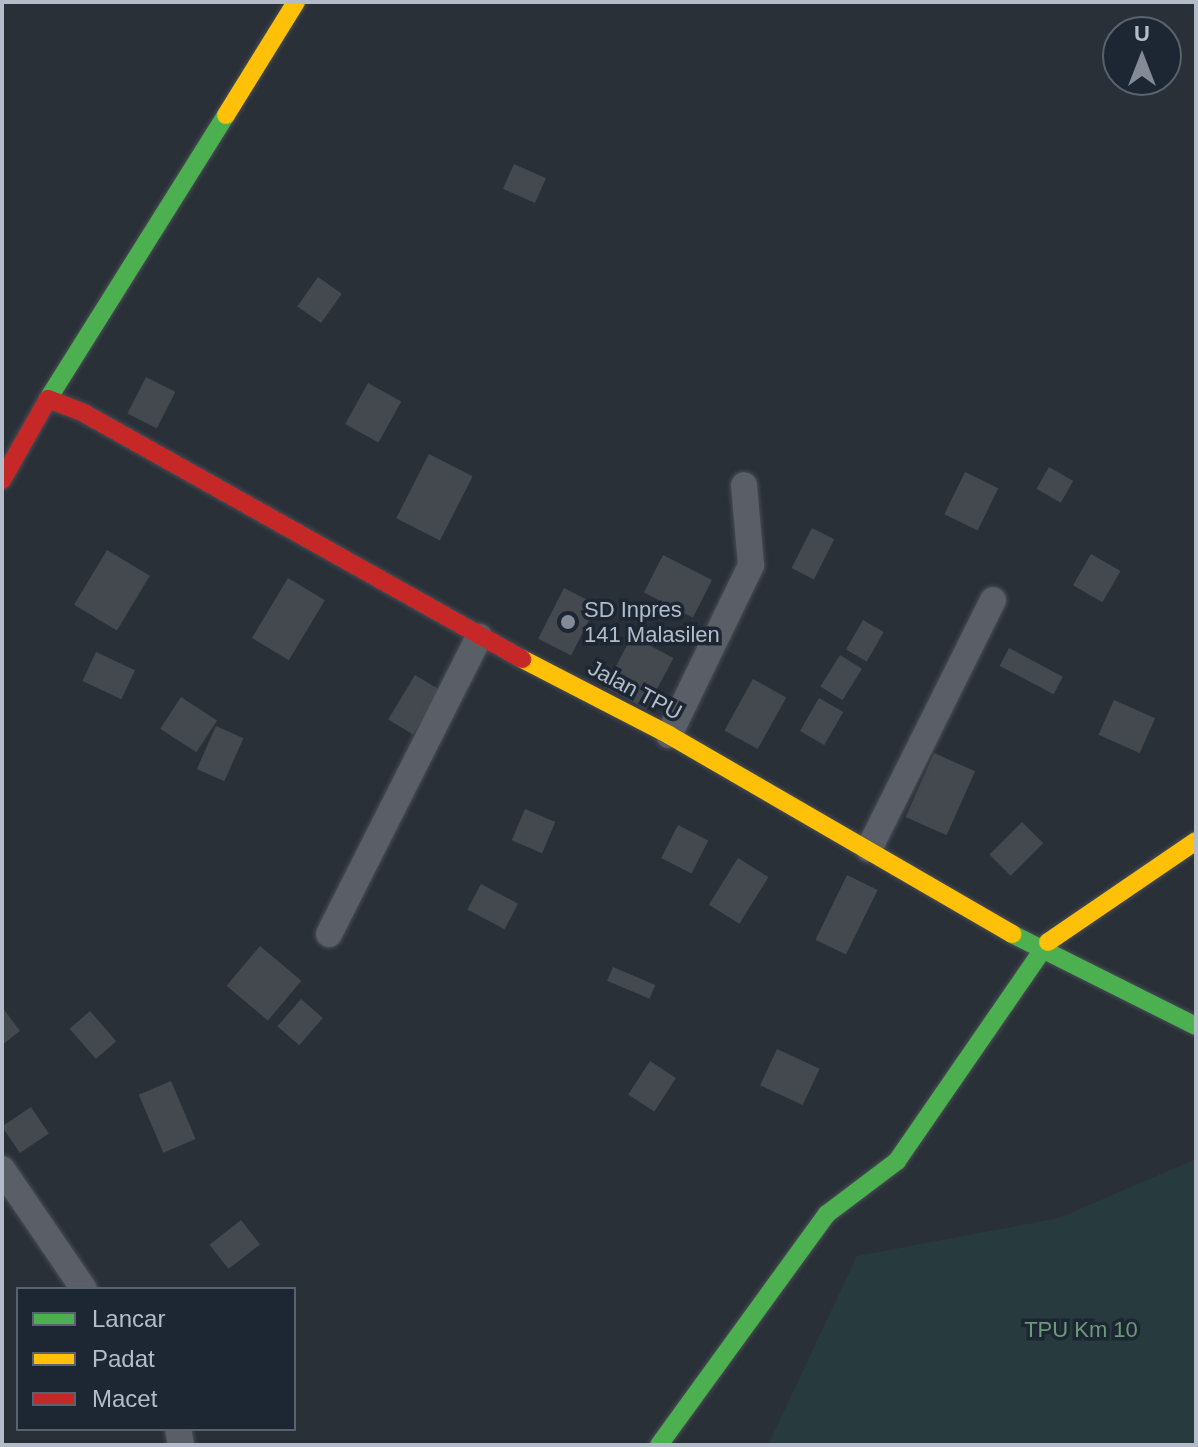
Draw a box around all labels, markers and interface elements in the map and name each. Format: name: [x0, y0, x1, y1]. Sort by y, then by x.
north arrow: [1102, 16, 1182, 96]
text: U: [1134, 21, 1150, 46]
place label: SD Inpres 141 Malasilen: [584, 596, 720, 648]
marker: SD Inpres 141 Malasilen: [559, 613, 577, 631]
street label: Jalan TPU: [583, 654, 687, 726]
legend: [16, 1287, 296, 1431]
text: Lancar: [92, 1305, 165, 1332]
park label: TPU Km 10: [1024, 1317, 1138, 1343]
text: Padat: [92, 1345, 155, 1372]
text: Macet: [92, 1385, 157, 1412]

